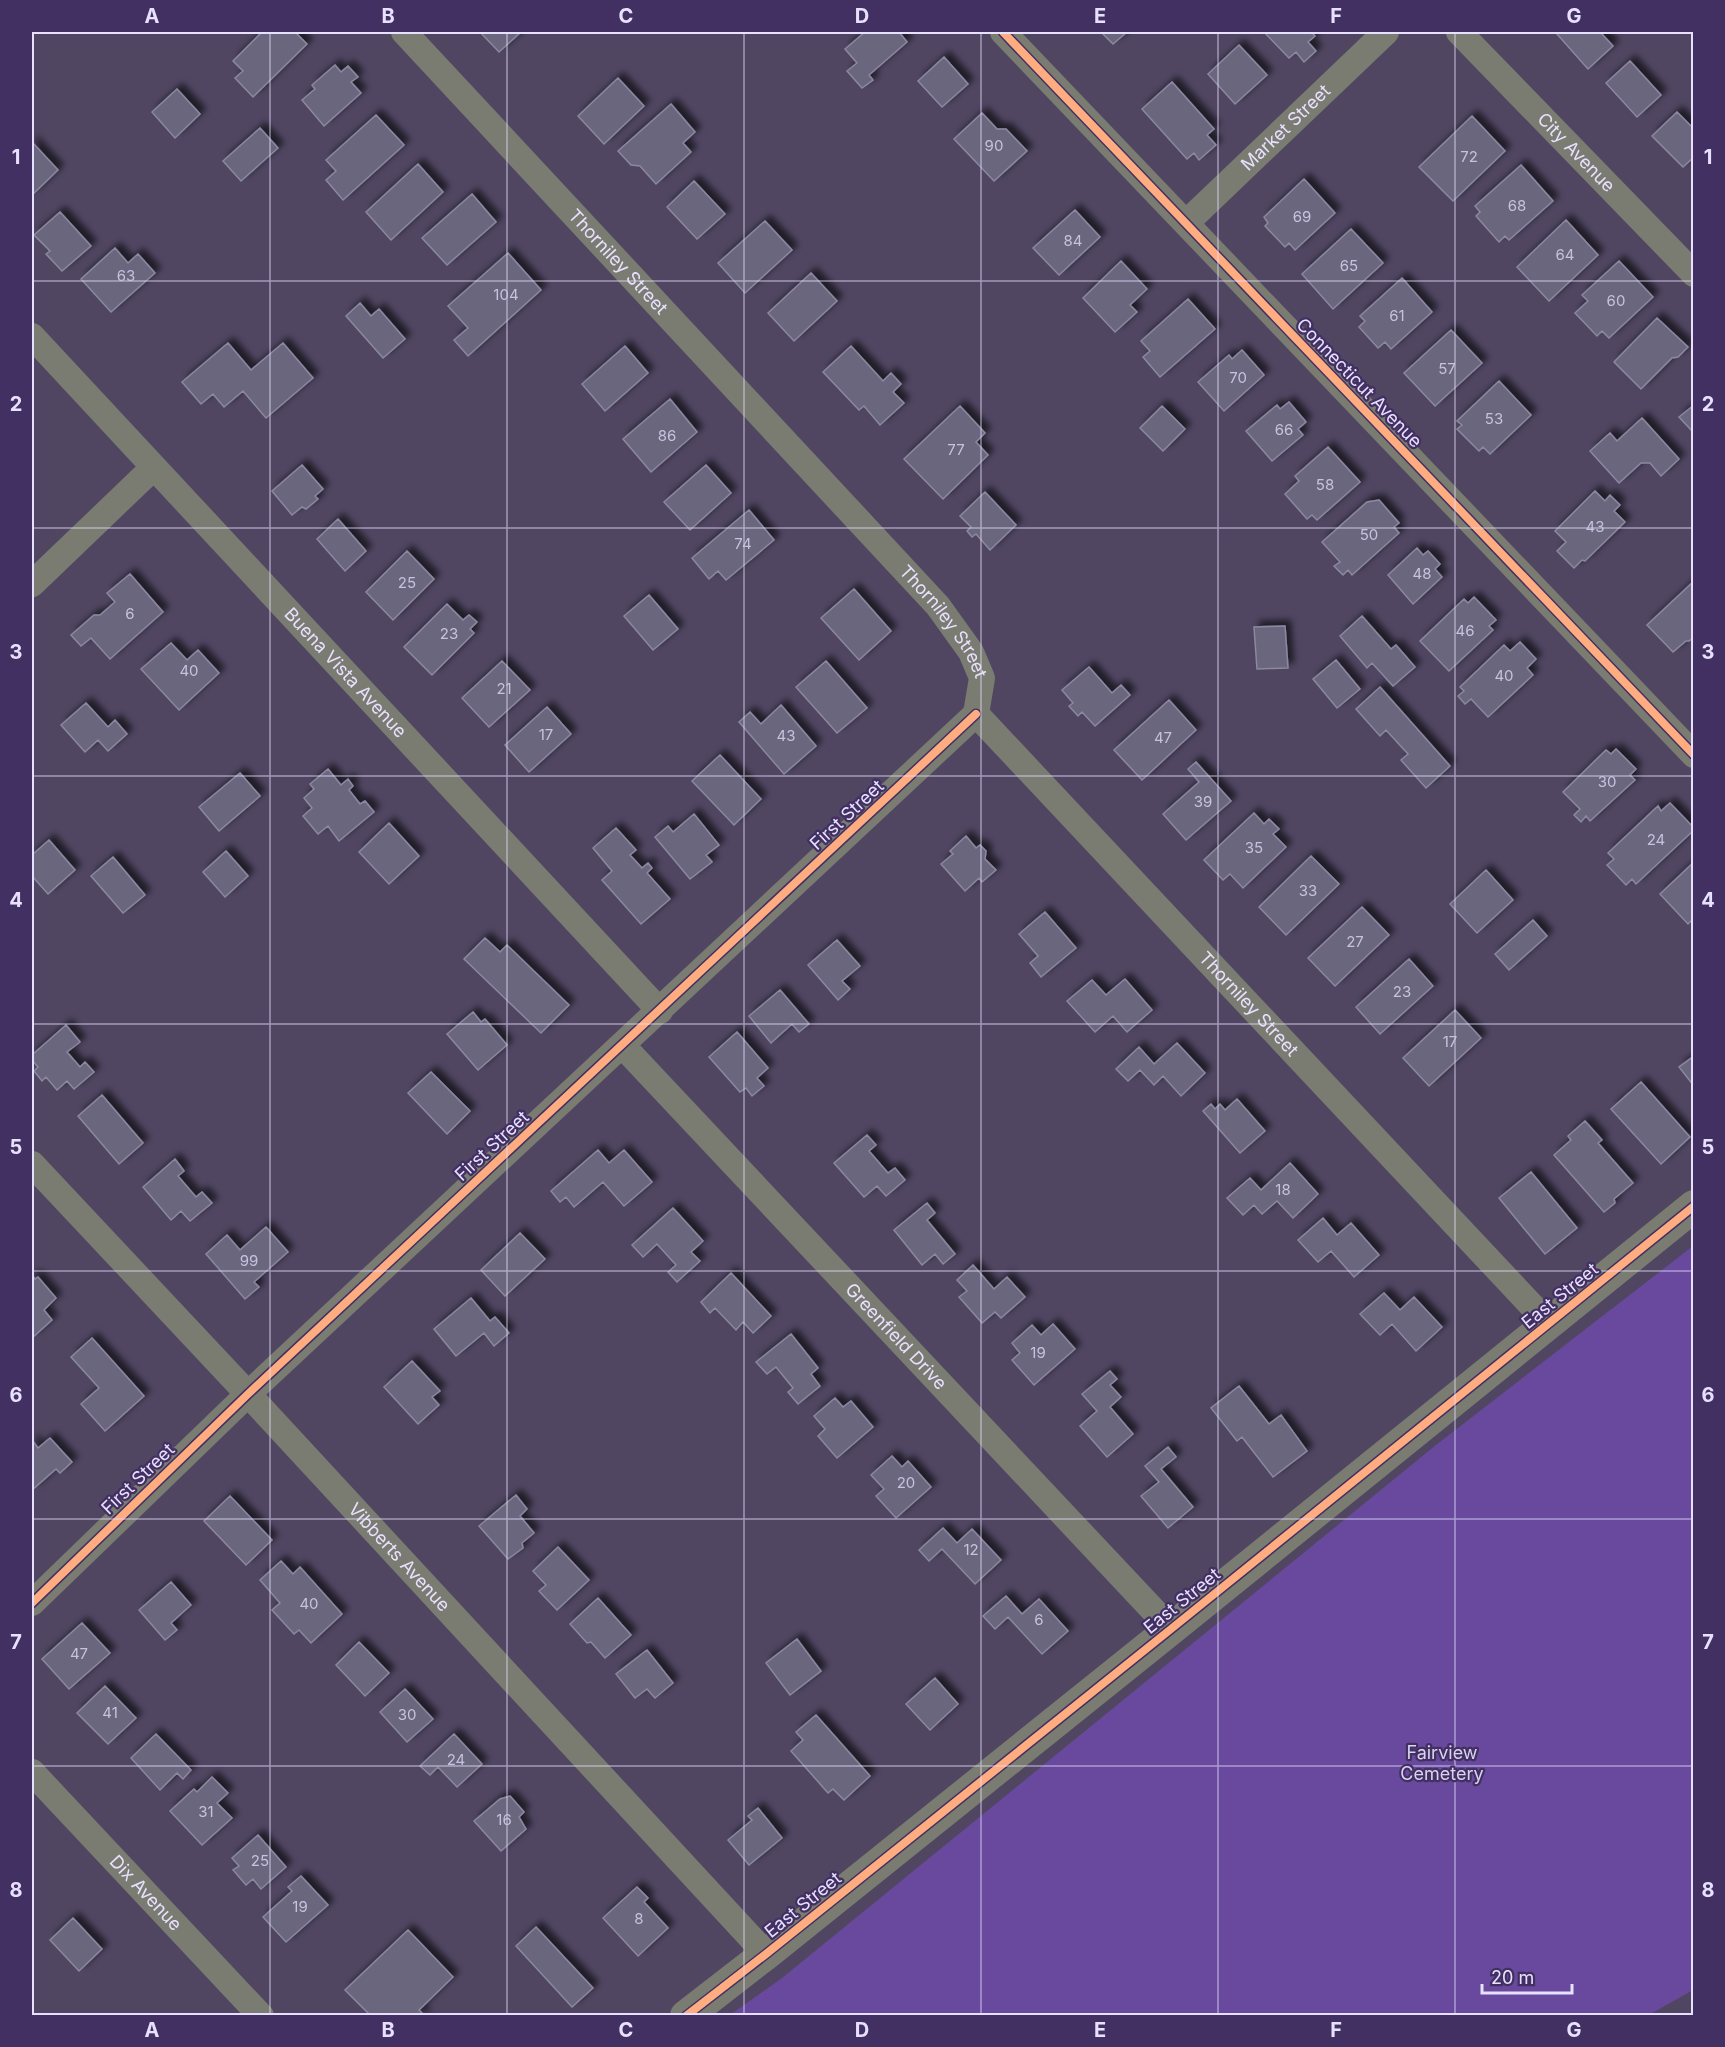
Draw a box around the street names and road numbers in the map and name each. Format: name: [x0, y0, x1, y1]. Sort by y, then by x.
street label: Market Street: [1237, 80, 1334, 175]
street label: City Avenue: [1533, 108, 1620, 196]
street label: Thorniley Street: [564, 205, 672, 318]
street label: Connecticut Avenue: [1292, 314, 1426, 452]
street label: Thorniley Street: [895, 561, 992, 681]
street label: Buena Vista Avenue: [280, 603, 411, 742]
street label: First Street: [805, 775, 888, 854]
street label: Thorniley Street: [1195, 947, 1303, 1060]
street label: First Street: [450, 1106, 533, 1185]
street label: East Street: [1517, 1258, 1602, 1333]
street label: Greenfield Drive: [841, 1279, 951, 1394]
street label: First Street: [97, 1439, 178, 1519]
street label: Vibberts Avenue: [344, 1498, 455, 1615]
street label: East Street: [1139, 1563, 1224, 1638]
street label: Dix Avenue: [106, 1851, 186, 1935]
street label: East Street: [760, 1867, 845, 1942]

